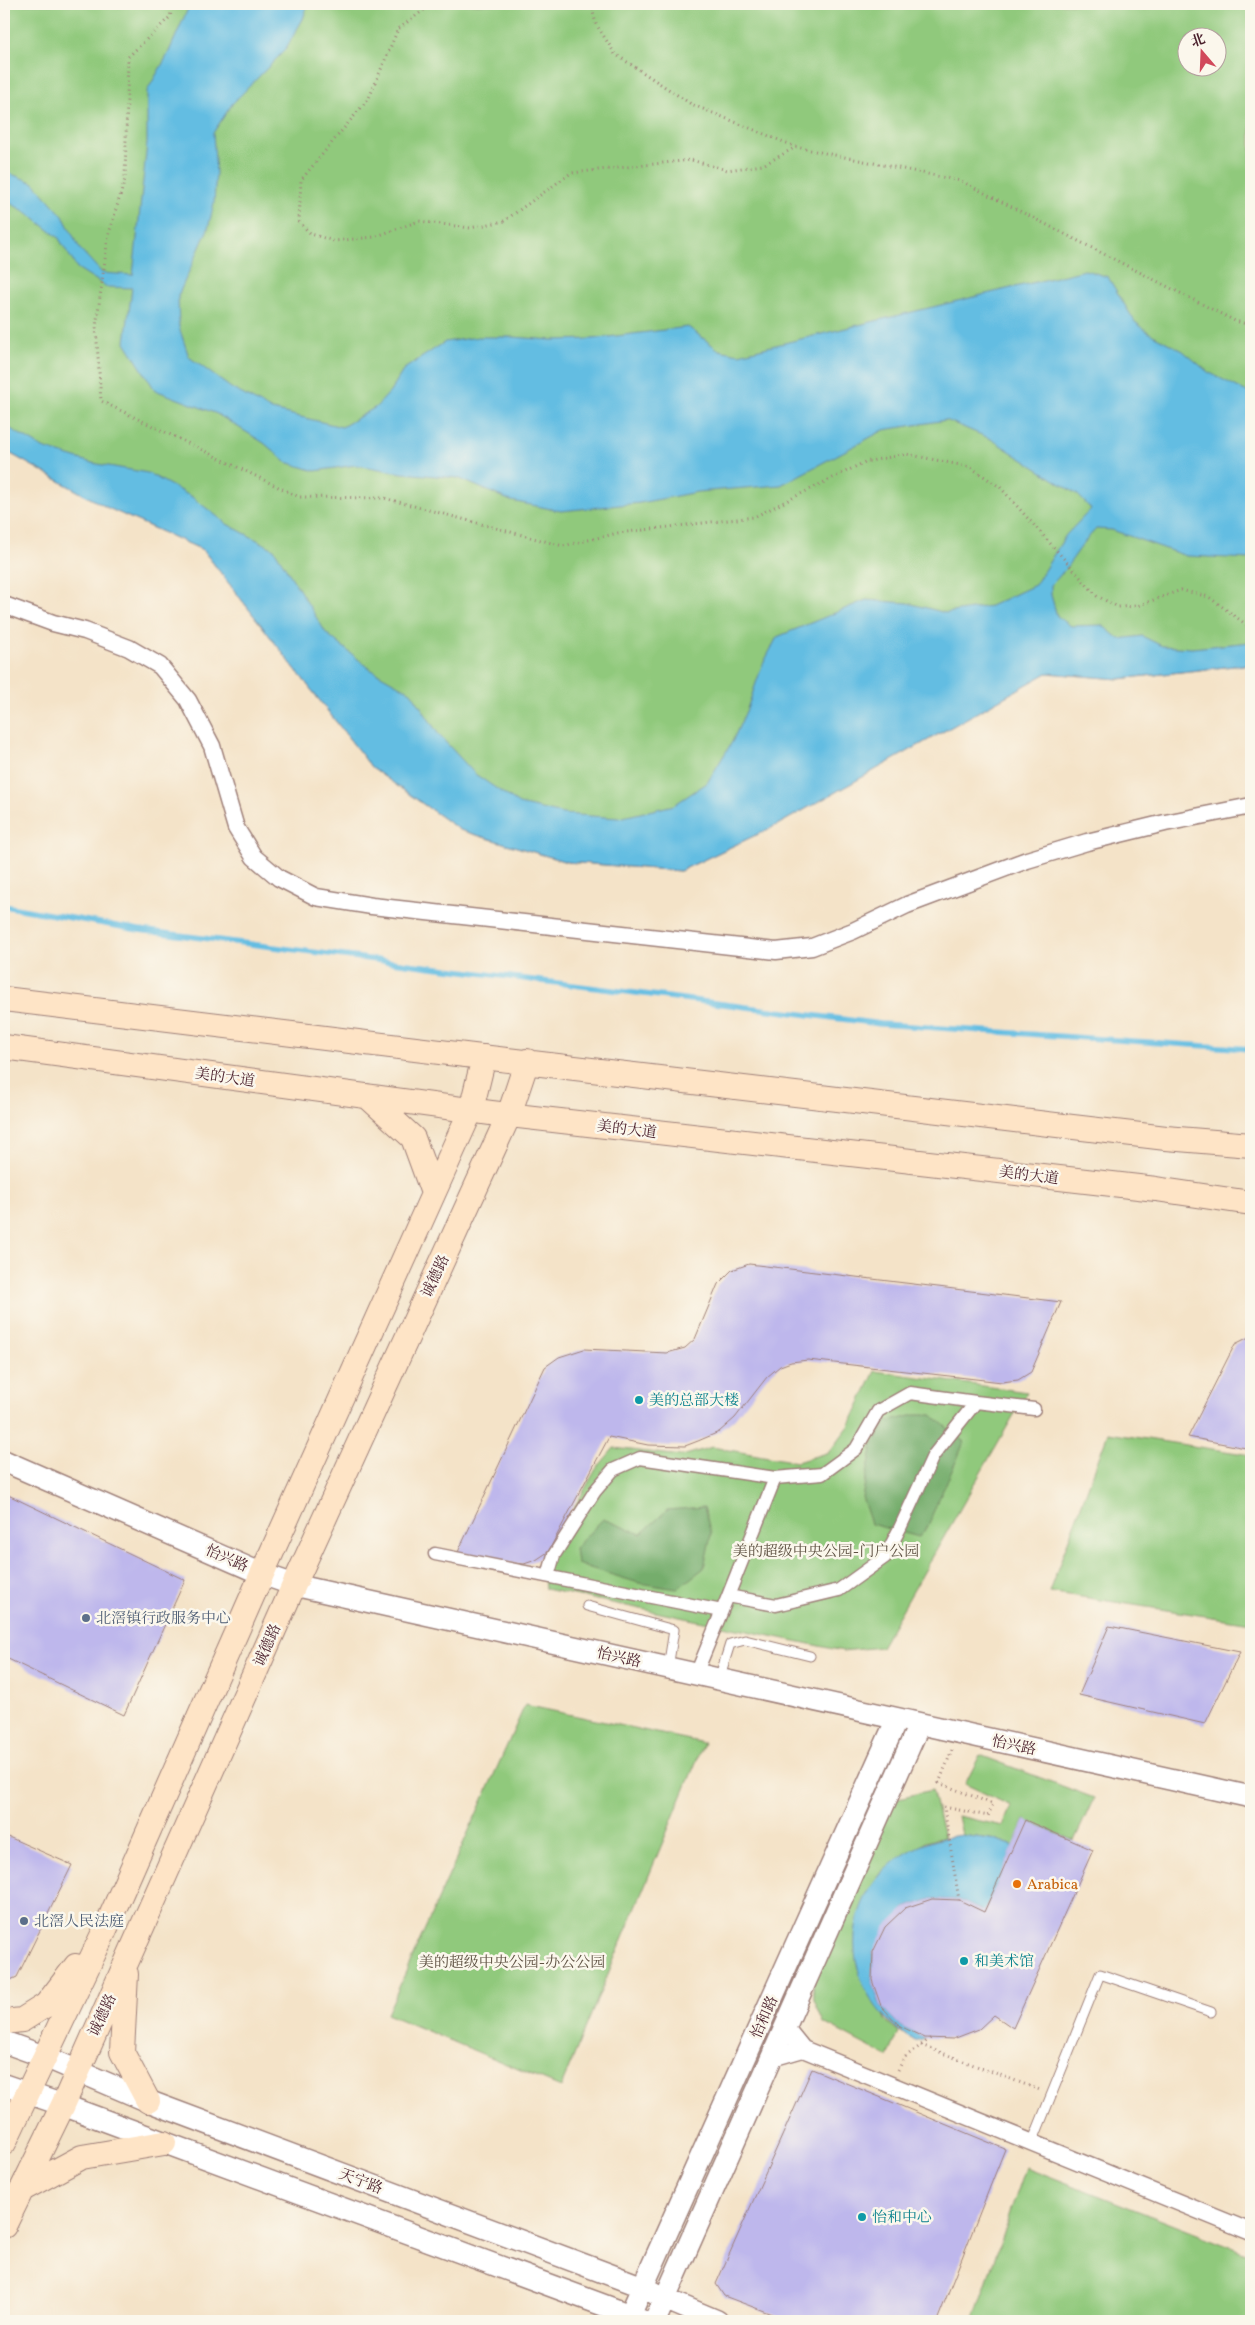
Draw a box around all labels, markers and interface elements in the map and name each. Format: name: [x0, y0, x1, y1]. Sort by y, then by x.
north arrow: [1178, 28, 1228, 78]
text: 北: [1189, 30, 1208, 52]
street label: 美的大道: [194, 1064, 256, 1093]
street label: 美的大道: [596, 1116, 658, 1145]
street label: 美的大道: [998, 1162, 1060, 1191]
street label: 诚德路: [417, 1252, 455, 1301]
place label: 美的总部大楼: [649, 1391, 739, 1412]
marker: 美的总部大楼: [633, 1394, 645, 1406]
street label: 怡兴路: [202, 1541, 251, 1578]
park label: 美的超级中央公园-门户公园: [733, 1542, 919, 1563]
place label: 北滘镇行政服务中心: [96, 1609, 231, 1630]
marker: 北滘镇行政服务中心: [80, 1612, 92, 1624]
street label: 诚德路: [250, 1621, 287, 1670]
street label: 怡兴路: [594, 1643, 643, 1674]
street label: 怡兴路: [989, 1732, 1038, 1761]
place label: Arabica: [1027, 1875, 1078, 1896]
marker: Arabica: [1011, 1878, 1023, 1890]
place label: 北滘人民法庭: [34, 1912, 124, 1933]
marker: 北滘人民法庭: [18, 1915, 30, 1927]
place label: 和美术馆: [974, 1952, 1034, 1973]
park label: 美的超级中央公园-办公公园: [419, 1953, 605, 1974]
marker: 和美术馆: [958, 1955, 970, 1967]
street label: 诚德路: [84, 1991, 122, 2040]
street label: 怡和路: [747, 1993, 784, 2042]
street label: 天宁路: [336, 2165, 385, 2200]
place label: 怡和中心: [872, 2208, 932, 2229]
marker: 怡和中心: [856, 2211, 868, 2223]

